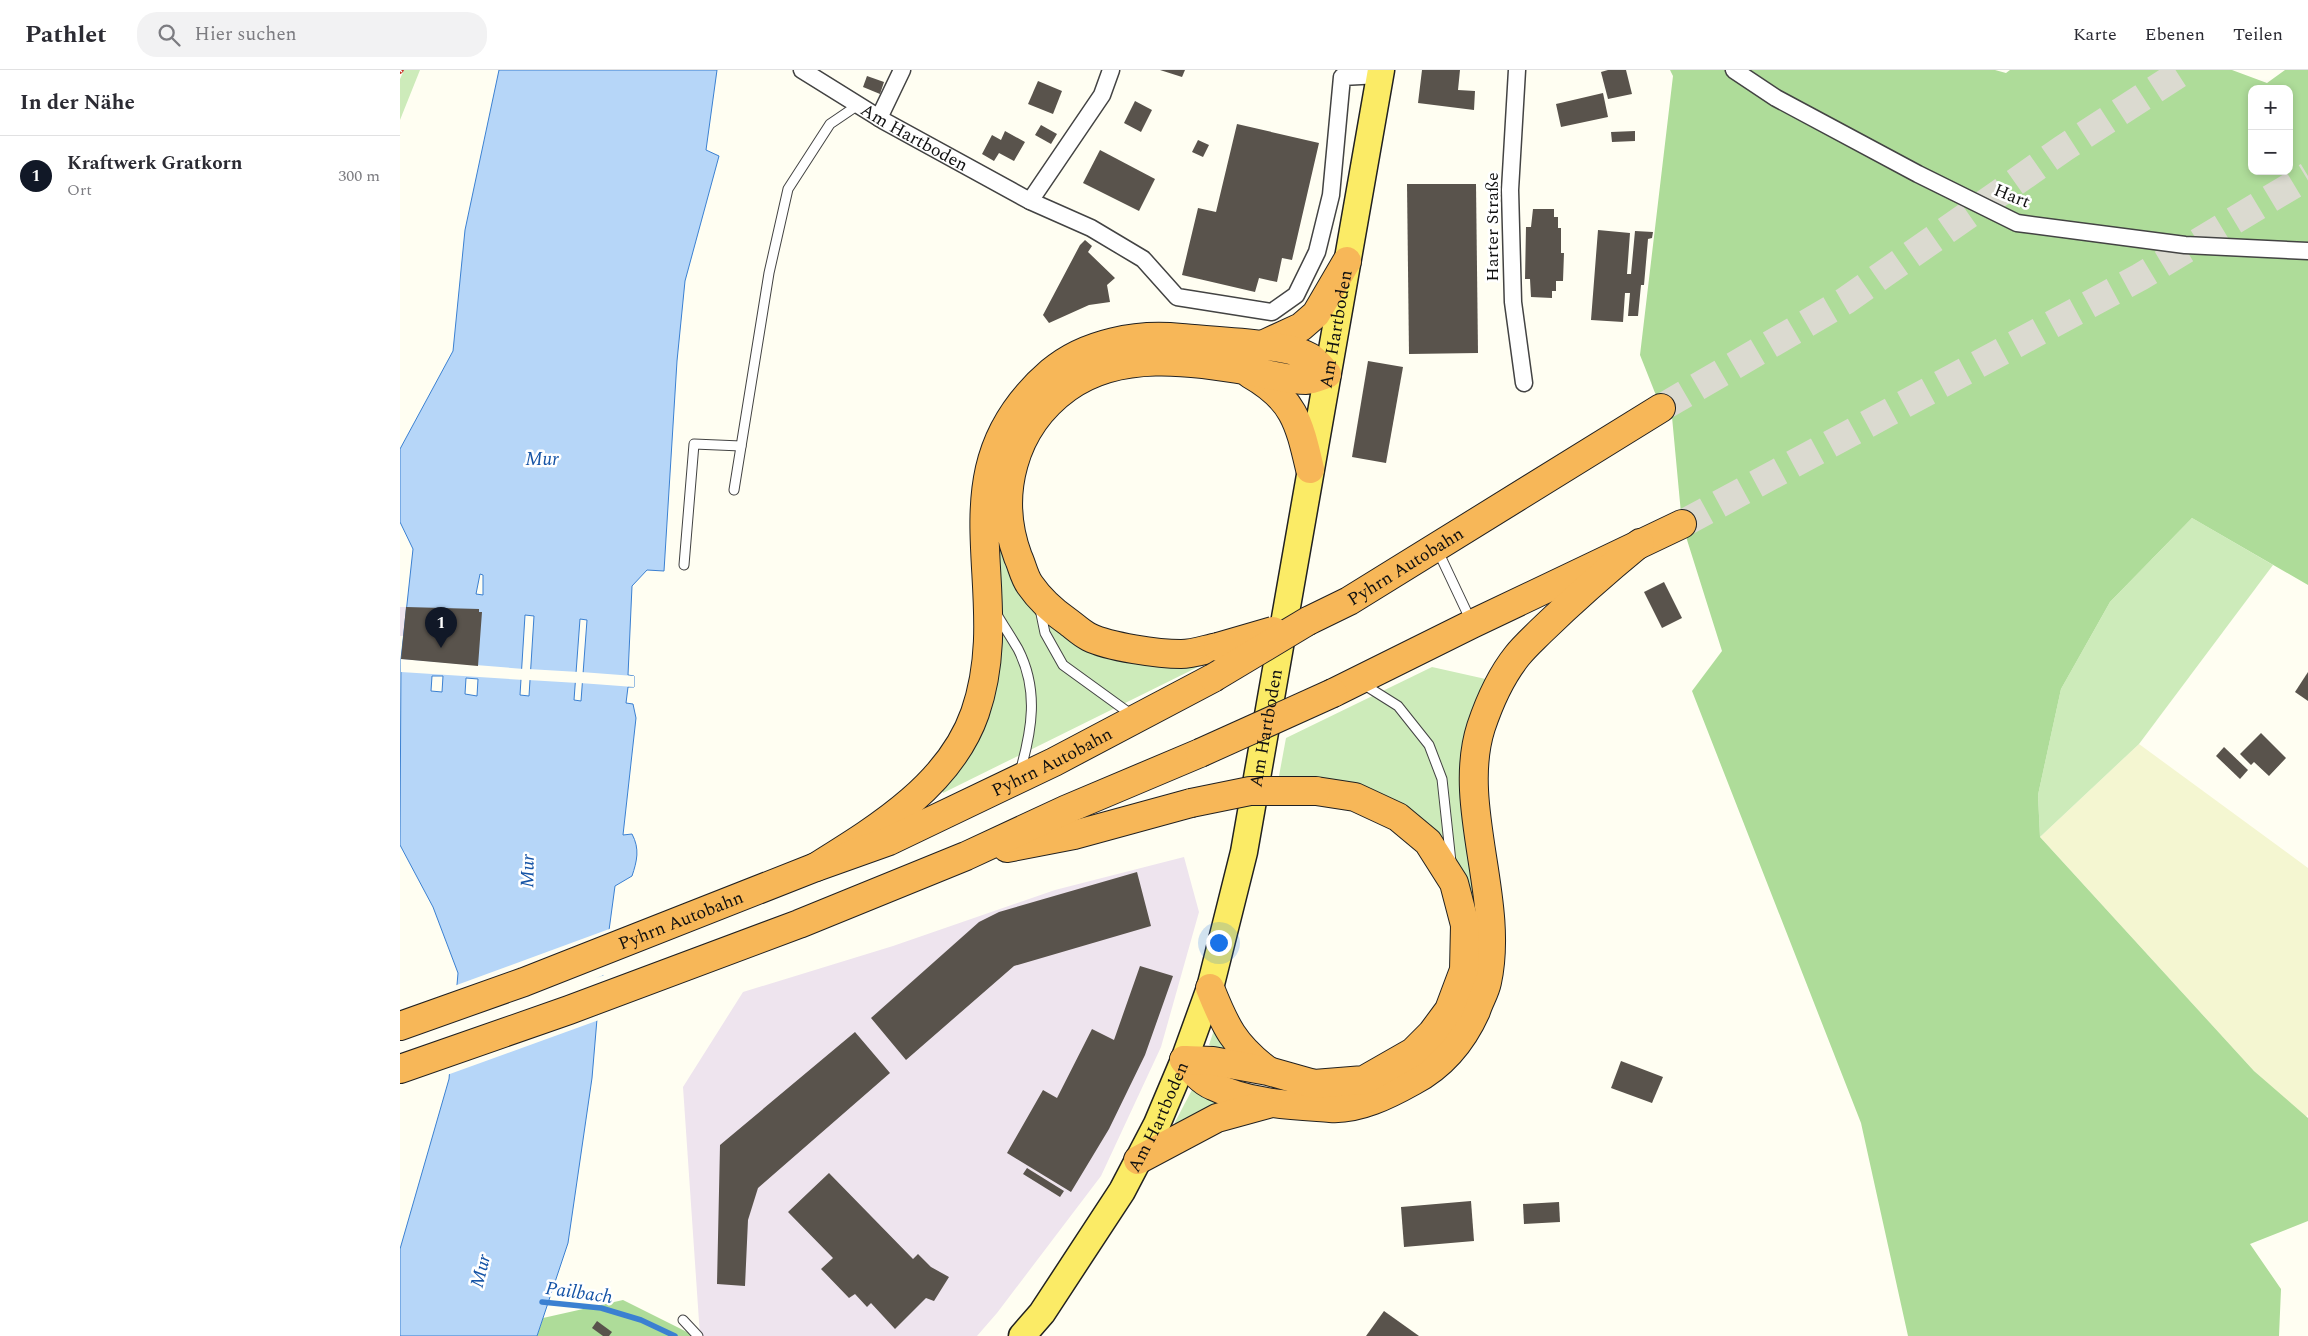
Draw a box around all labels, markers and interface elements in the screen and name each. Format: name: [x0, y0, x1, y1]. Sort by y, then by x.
search box: [137, 12, 487, 57]
text: Pathlet: [25, 17, 107, 53]
text: Hier suchen: [195, 20, 297, 49]
icon: search: [155, 21, 183, 49]
text: Karte: [2073, 21, 2117, 48]
text: Ebenen: [2145, 21, 2205, 48]
text: Teilen: [2233, 21, 2283, 48]
map controls: [2248, 85, 2293, 175]
button: +: [2248, 85, 2293, 130]
text: In der Nähe: [20, 87, 135, 119]
street label: Am Hartboden: [855, 96, 973, 178]
button: −: [2248, 130, 2293, 175]
text: Kraftwerk Gratkorn: [67, 149, 242, 178]
text: 1: [32, 164, 40, 188]
text: 300 m: [338, 164, 380, 188]
street label: Harter Straße: [1479, 172, 1506, 282]
street label: Hart: [1990, 177, 2034, 215]
text: Ort: [67, 178, 92, 202]
street label: Am Hartboden: [1312, 268, 1359, 390]
water label: Mur: [525, 445, 559, 474]
street label: Pyhrn Autobahn: [1342, 520, 1469, 612]
pin: 1: [425, 607, 457, 648]
street label: Am Hartboden: [1242, 667, 1289, 789]
street label: Pyhrn Autobahn: [987, 720, 1117, 804]
water label: Mur: [513, 854, 543, 888]
street label: Pyhrn Autobahn: [614, 883, 747, 957]
your location: [1206, 930, 1232, 956]
street label: Am Hartboden: [1121, 1057, 1195, 1177]
water label: Mur: [463, 1251, 499, 1291]
water label: Pailbach: [544, 1274, 615, 1312]

